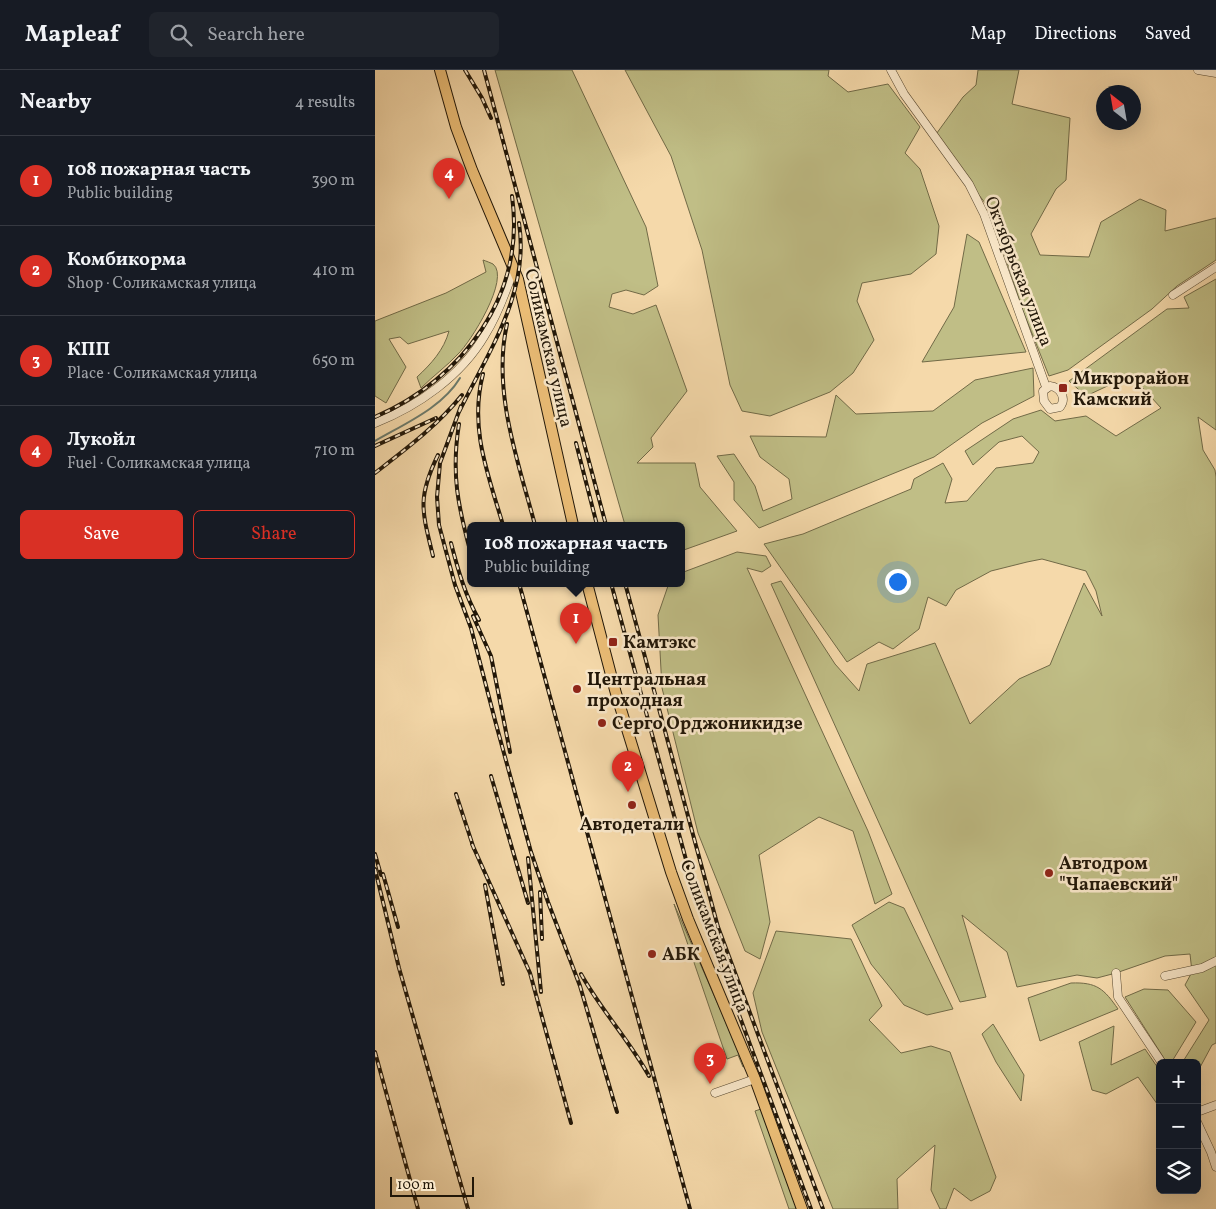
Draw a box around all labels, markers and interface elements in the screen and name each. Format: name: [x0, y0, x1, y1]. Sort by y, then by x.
search box: [149, 12, 499, 57]
text: Mapleaf: [25, 18, 119, 52]
icon: search: [167, 21, 195, 49]
text: Search here: [207, 22, 305, 48]
text: Map: [970, 22, 1006, 47]
text: Directions: [1034, 22, 1117, 47]
text: Saved: [1145, 22, 1191, 47]
north arrow: [1096, 85, 1141, 130]
text: Nearby: [20, 88, 91, 117]
text: 4 results: [295, 92, 355, 114]
text: 108 пожарная часть: [67, 157, 251, 183]
pin: 4: [433, 158, 465, 199]
text: 1: [33, 170, 39, 192]
text: 390 m: [312, 170, 355, 192]
text: Public building: [67, 183, 173, 205]
street label: Октябрьская улица: [977, 193, 1058, 350]
text: Комбикорма: [67, 247, 186, 273]
text: 2: [32, 260, 40, 282]
text: 410 m: [312, 260, 355, 282]
street label: Соликамская улица: [517, 267, 578, 430]
text: Shop · Соликамская улица: [67, 273, 257, 295]
text: КПП: [67, 337, 110, 363]
text: 3: [32, 350, 40, 372]
text: 650 m: [313, 350, 355, 372]
text: Place · Соликамская улица: [67, 363, 257, 385]
place label: Микрорайон Камский: [1073, 367, 1189, 413]
marker: Микрорайон Камский: [1057, 382, 1069, 394]
text: Лукойл: [67, 427, 136, 453]
text: 4: [31, 440, 41, 462]
text: 710 m: [314, 440, 355, 462]
text: Fuel · Соликамская улица: [67, 453, 251, 475]
button: Save: [20, 510, 183, 559]
button: Share: [193, 510, 355, 559]
popup: [467, 522, 685, 587]
text: 108 пожарная часть: [484, 531, 668, 557]
text: Public building: [484, 557, 590, 579]
your location: [885, 569, 911, 595]
pin: 1: [560, 603, 592, 644]
place label: Камтэкс: [623, 631, 696, 656]
marker: Камтэкс: [607, 636, 619, 648]
place label: Центральная проходная: [587, 668, 706, 714]
marker: Центральная проходная: [571, 683, 583, 695]
place label: Серго Орджоникидзе: [612, 712, 803, 737]
marker: Серго Орджоникидзе: [596, 717, 608, 729]
pin: 2: [612, 751, 644, 792]
marker: Автодетали: [626, 799, 638, 811]
place label: Автодетали: [580, 813, 684, 838]
place label: Автодром "Чапаевский": [1059, 852, 1178, 898]
street label: Соликамская улица: [673, 856, 754, 1017]
marker: Автодром "Чапаевский": [1043, 867, 1055, 879]
place label: АБК: [662, 943, 700, 968]
marker: АБК: [646, 948, 658, 960]
pin: 3: [694, 1043, 726, 1084]
map controls: [1156, 1059, 1201, 1194]
button: +: [1156, 1059, 1201, 1104]
button: −: [1156, 1104, 1201, 1149]
button: layers: [1156, 1149, 1201, 1194]
scale bar: [390, 1174, 474, 1197]
text: 100 m: [397, 1176, 435, 1195]

